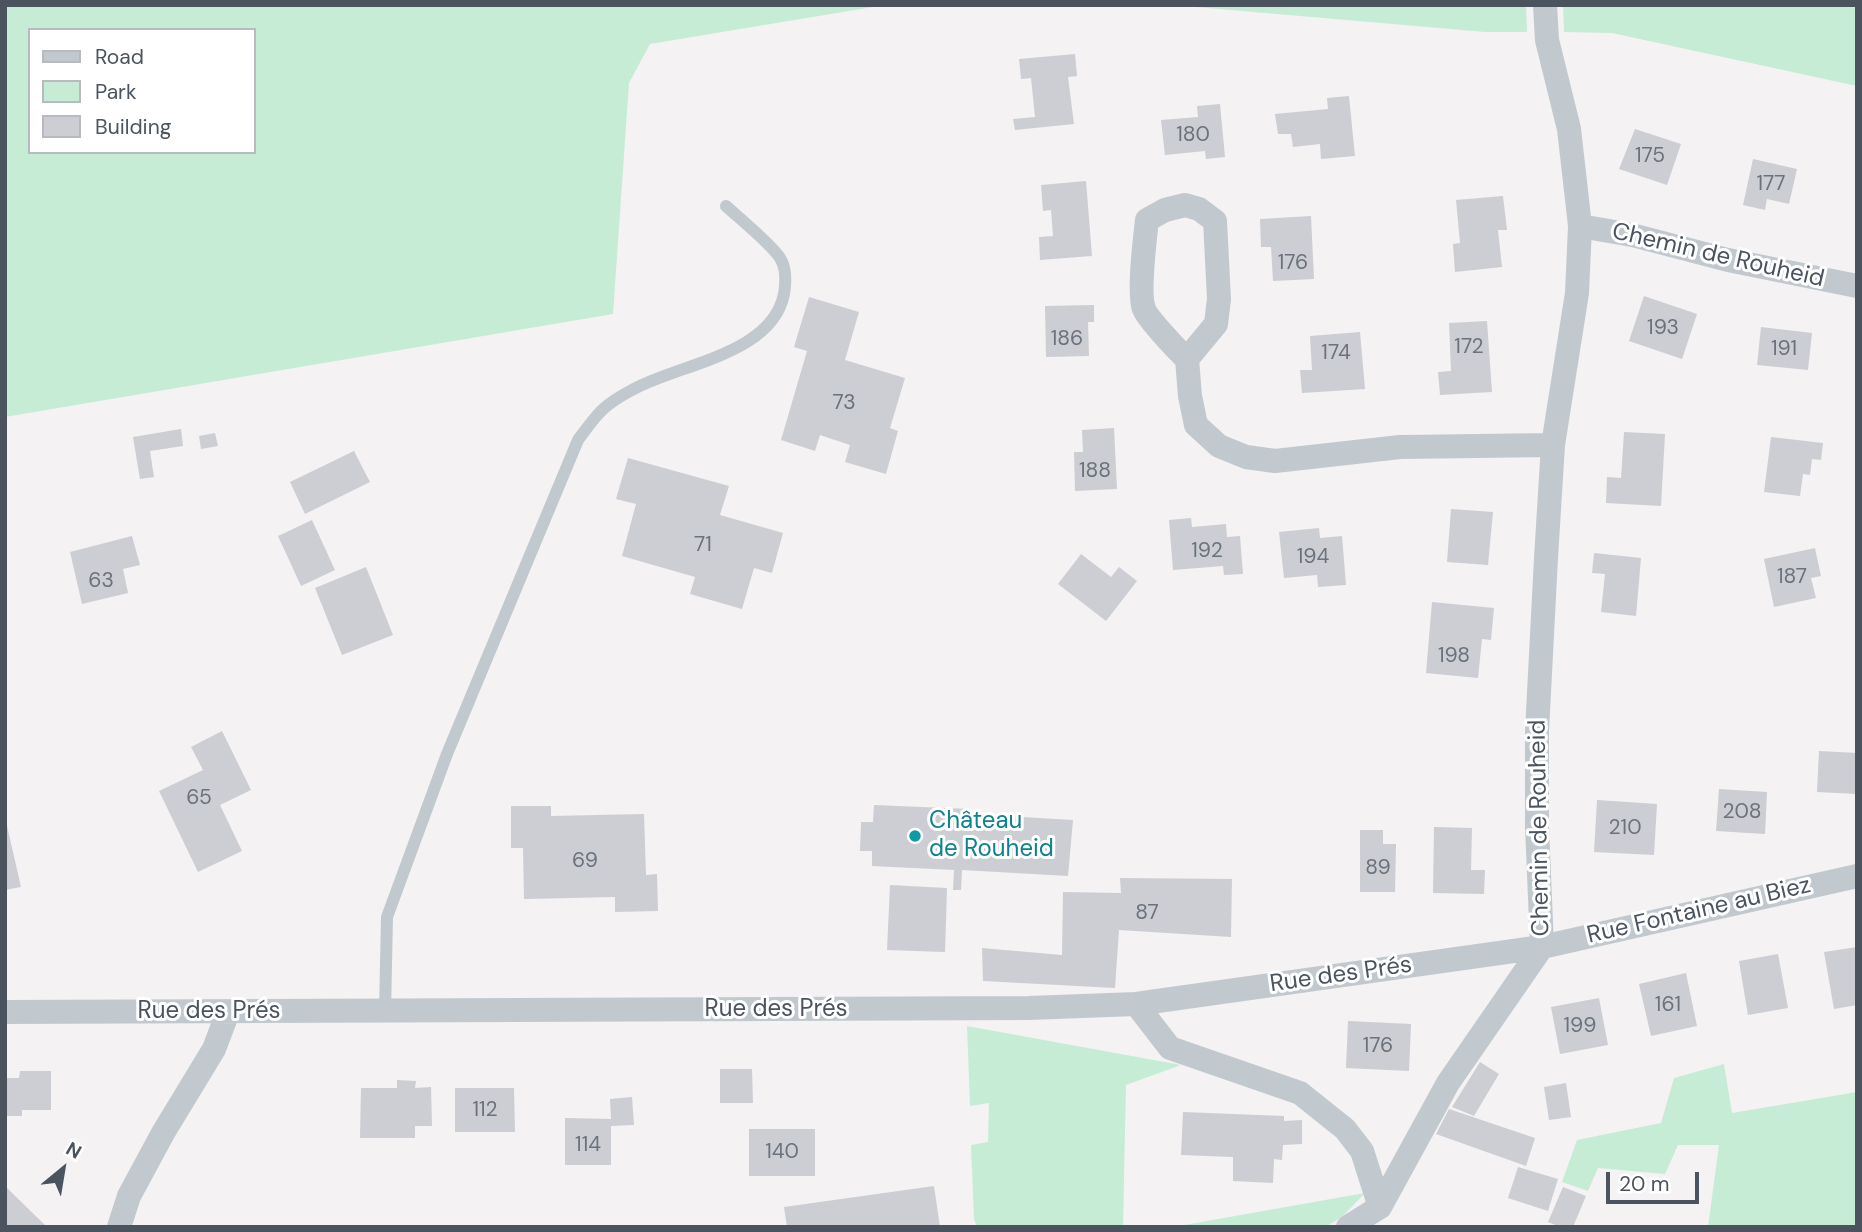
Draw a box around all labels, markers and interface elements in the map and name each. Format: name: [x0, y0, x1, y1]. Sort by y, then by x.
legend: [28, 28, 256, 154]
text: Road: [95, 43, 144, 71]
text: Park: [95, 78, 136, 106]
text: Building: [95, 113, 171, 141]
house number: 180: [1176, 122, 1210, 148]
house number: 175: [1635, 143, 1665, 169]
house number: 177: [1757, 171, 1785, 197]
street label: Chemin de Rouheid: [1609, 218, 1827, 294]
house number: 176: [1278, 250, 1308, 276]
house number: 193: [1647, 315, 1679, 341]
house number: 186: [1051, 326, 1083, 352]
house number: 172: [1454, 334, 1484, 360]
house number: 191: [1771, 336, 1797, 362]
house number: 174: [1321, 340, 1351, 366]
house number: 73: [832, 390, 856, 416]
house number: 188: [1079, 458, 1111, 484]
house number: 71: [694, 532, 712, 558]
house number: 192: [1191, 538, 1223, 564]
house number: 194: [1297, 544, 1329, 570]
house number: 187: [1777, 564, 1807, 590]
house number: 63: [88, 568, 114, 594]
house number: 198: [1438, 643, 1470, 669]
street label: Chemin de Rouheid: [1524, 719, 1556, 937]
house number: 65: [186, 785, 212, 811]
house number: 208: [1722, 799, 1762, 825]
place label: Château de Rouheid: [929, 808, 1054, 864]
house number: 210: [1608, 815, 1642, 841]
marker: Château de Rouheid: [907, 828, 923, 844]
house number: 69: [572, 848, 598, 874]
house number: 89: [1365, 855, 1391, 881]
street label: Rue Fontaine au Biez: [1584, 871, 1814, 951]
house number: 87: [1135, 900, 1159, 926]
street label: Rue des Prés: [1268, 951, 1414, 999]
house number: 161: [1655, 992, 1681, 1018]
street label: Rue des Prés: [704, 996, 848, 1024]
street label: Rue des Prés: [137, 998, 281, 1026]
house number: 199: [1564, 1013, 1596, 1039]
house number: 176: [1363, 1033, 1393, 1059]
house number: 112: [472, 1097, 498, 1123]
house number: 114: [575, 1132, 601, 1158]
north arrow: [28, 1134, 98, 1204]
text: N: [61, 1136, 86, 1165]
house number: 140: [765, 1139, 799, 1165]
scale bar: [1610, 1158, 1703, 1202]
text: 20 m: [1619, 1170, 1670, 1198]

